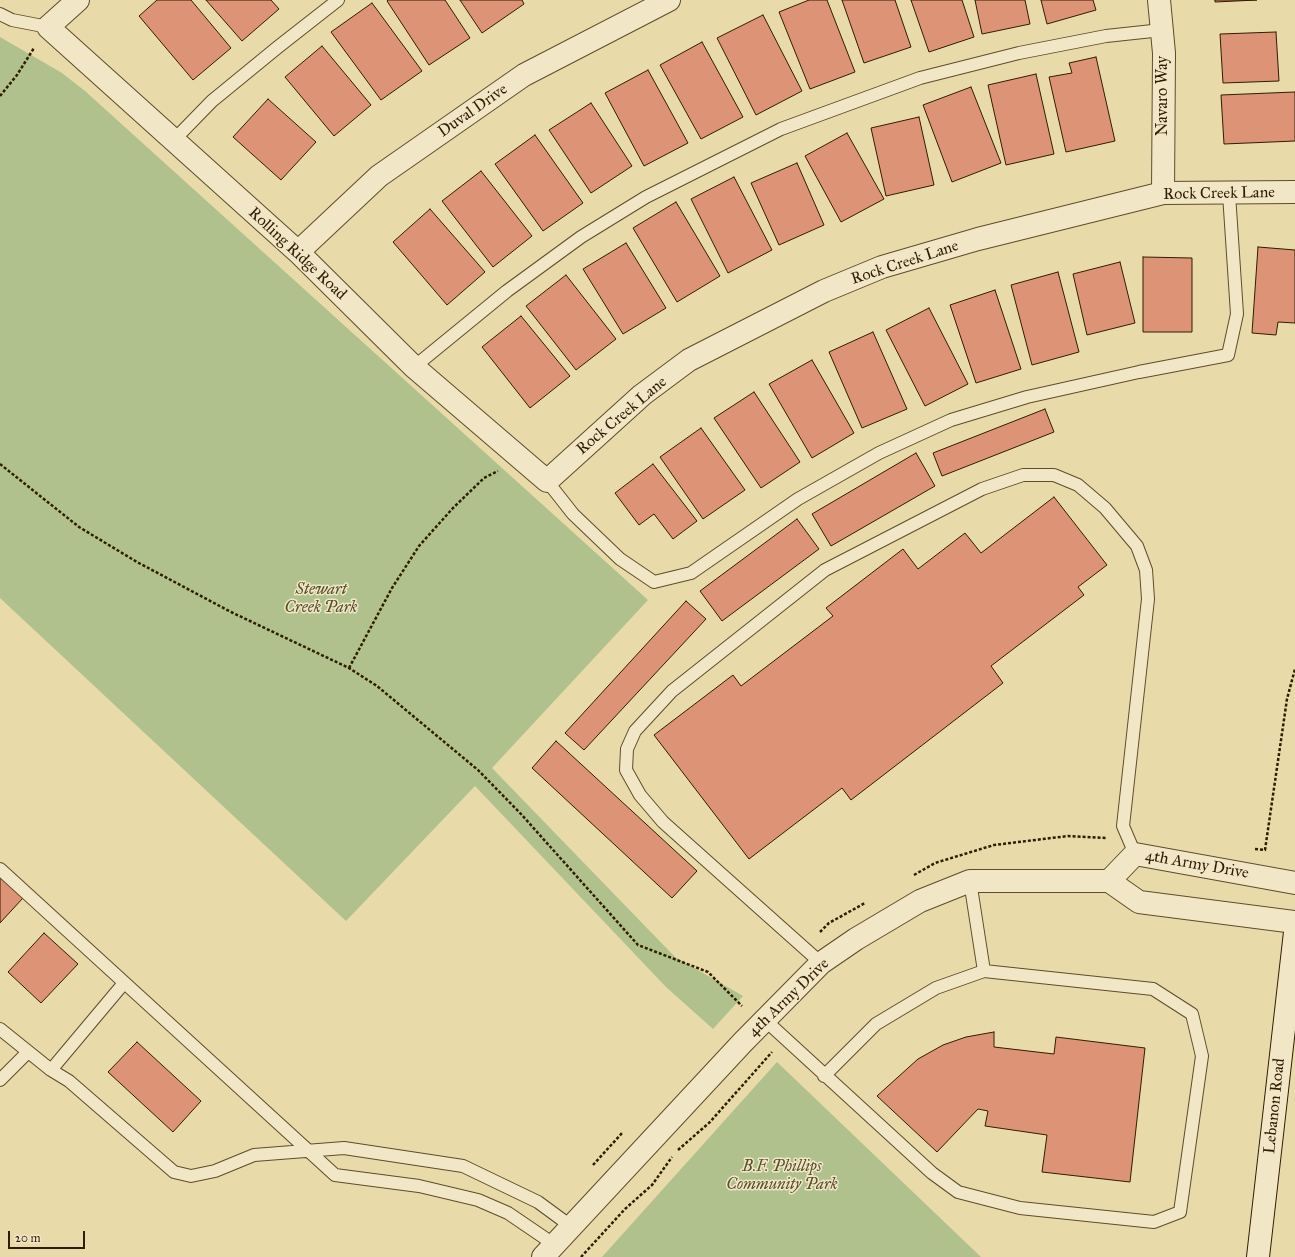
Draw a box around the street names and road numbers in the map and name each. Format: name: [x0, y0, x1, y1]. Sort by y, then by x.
street label: Navaro Way: [1153, 56, 1173, 136]
street label: Duval Drive: [435, 80, 511, 142]
street label: Rock Creek Lane: [1163, 183, 1275, 205]
street label: Rolling Ridge Road: [244, 204, 350, 304]
street label: Rock Creek Lane: [849, 237, 961, 289]
street label: Rock Creek Lane: [573, 373, 671, 459]
street label: 4th Army Drive: [1144, 846, 1250, 884]
street label: 4th Army Drive: [745, 955, 833, 1041]
street label: Lebanon Road: [1260, 1057, 1290, 1155]

